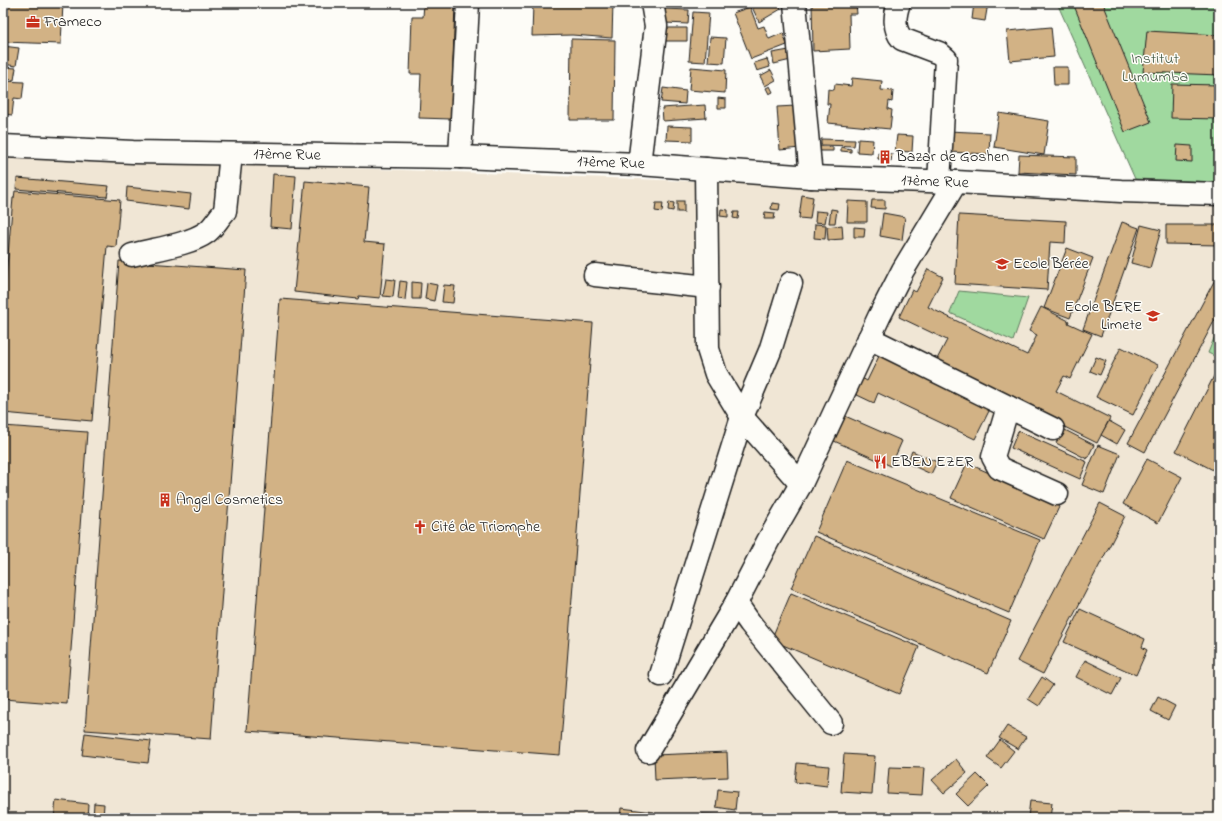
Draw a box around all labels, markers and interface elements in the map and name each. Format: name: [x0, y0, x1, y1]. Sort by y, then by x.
place label: Frameco: [43, 10, 102, 34]
office icon: Frameco: [25, 14, 41, 30]
park label: Institut Lumumba: [1122, 47, 1188, 89]
street label: 17ème Rue: [253, 142, 322, 168]
place label: Bazar de Goshen: [895, 145, 1009, 169]
building icon: Bazar de Goshen: [877, 149, 893, 165]
street label: 17ème Rue: [577, 150, 646, 176]
street label: 17ème Rue: [901, 169, 970, 195]
place label: Ecole Bérée: [1013, 252, 1090, 276]
school or university icon: Ecole Bérée: [994, 256, 1010, 272]
place label: Ecole BERE Limete: [1064, 295, 1143, 337]
school or university icon: Ecole BERE Limete: [1145, 308, 1161, 324]
place label: EBEN EZER: [891, 450, 973, 474]
restaurant icon: EBEN EZER: [872, 454, 888, 470]
place label: Angel Cosmetics: [176, 488, 283, 512]
building icon: Angel Cosmetics: [157, 492, 173, 508]
place label: Cité de Triomphe: [431, 515, 541, 539]
church icon: Cité de Triomphe: [412, 519, 428, 535]

